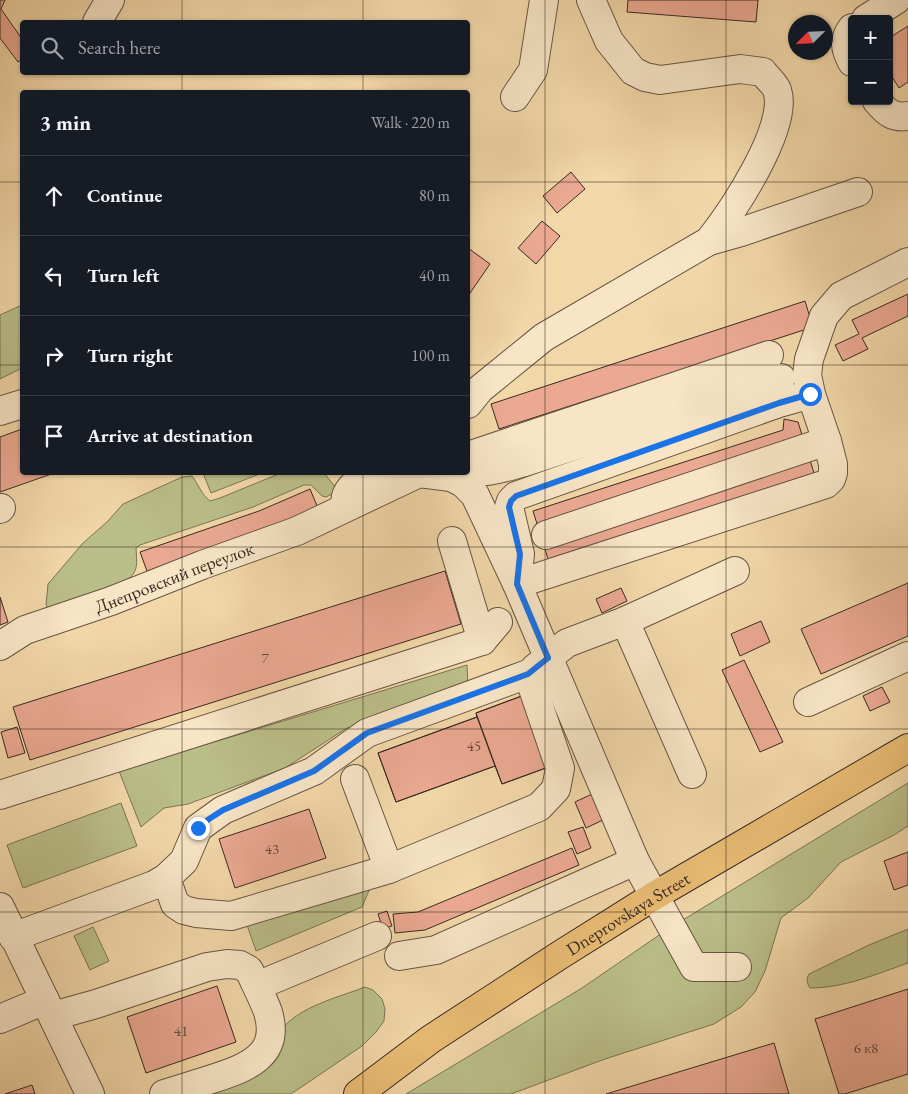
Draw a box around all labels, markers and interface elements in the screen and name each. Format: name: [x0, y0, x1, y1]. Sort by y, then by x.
north arrow: [788, 15, 833, 60]
map controls: [848, 15, 893, 105]
button: +: [848, 15, 893, 60]
search box: [20, 20, 470, 75]
icon: search: [38, 34, 66, 62]
text: Search here: [78, 35, 160, 60]
button: −: [848, 60, 893, 105]
text: 3 min: [40, 109, 91, 136]
text: Walk · 220 m: [371, 112, 450, 133]
icon: ahead: [40, 182, 68, 210]
text: Continue: [87, 183, 162, 208]
text: 80 m: [419, 185, 450, 206]
icon: left: [40, 262, 68, 290]
text: Turn left: [87, 263, 159, 288]
text: 40 m: [419, 265, 450, 286]
icon: right: [40, 342, 68, 370]
text: Turn right: [87, 343, 173, 368]
text: 100 m: [411, 345, 450, 366]
route start: [799, 383, 822, 406]
icon: arrive: [40, 422, 68, 450]
text: Arrive at destination: [87, 423, 253, 448]
street label: Днепровский переулок: [92, 536, 257, 617]
house number: 7: [261, 648, 269, 667]
house number: 45: [467, 736, 481, 755]
route end: [187, 817, 210, 840]
house number: 43: [265, 839, 279, 858]
street label: Dneprovskaya Street: [562, 866, 694, 960]
house number: 41: [174, 1021, 188, 1040]
house number: 6 к8: [854, 1038, 878, 1057]

